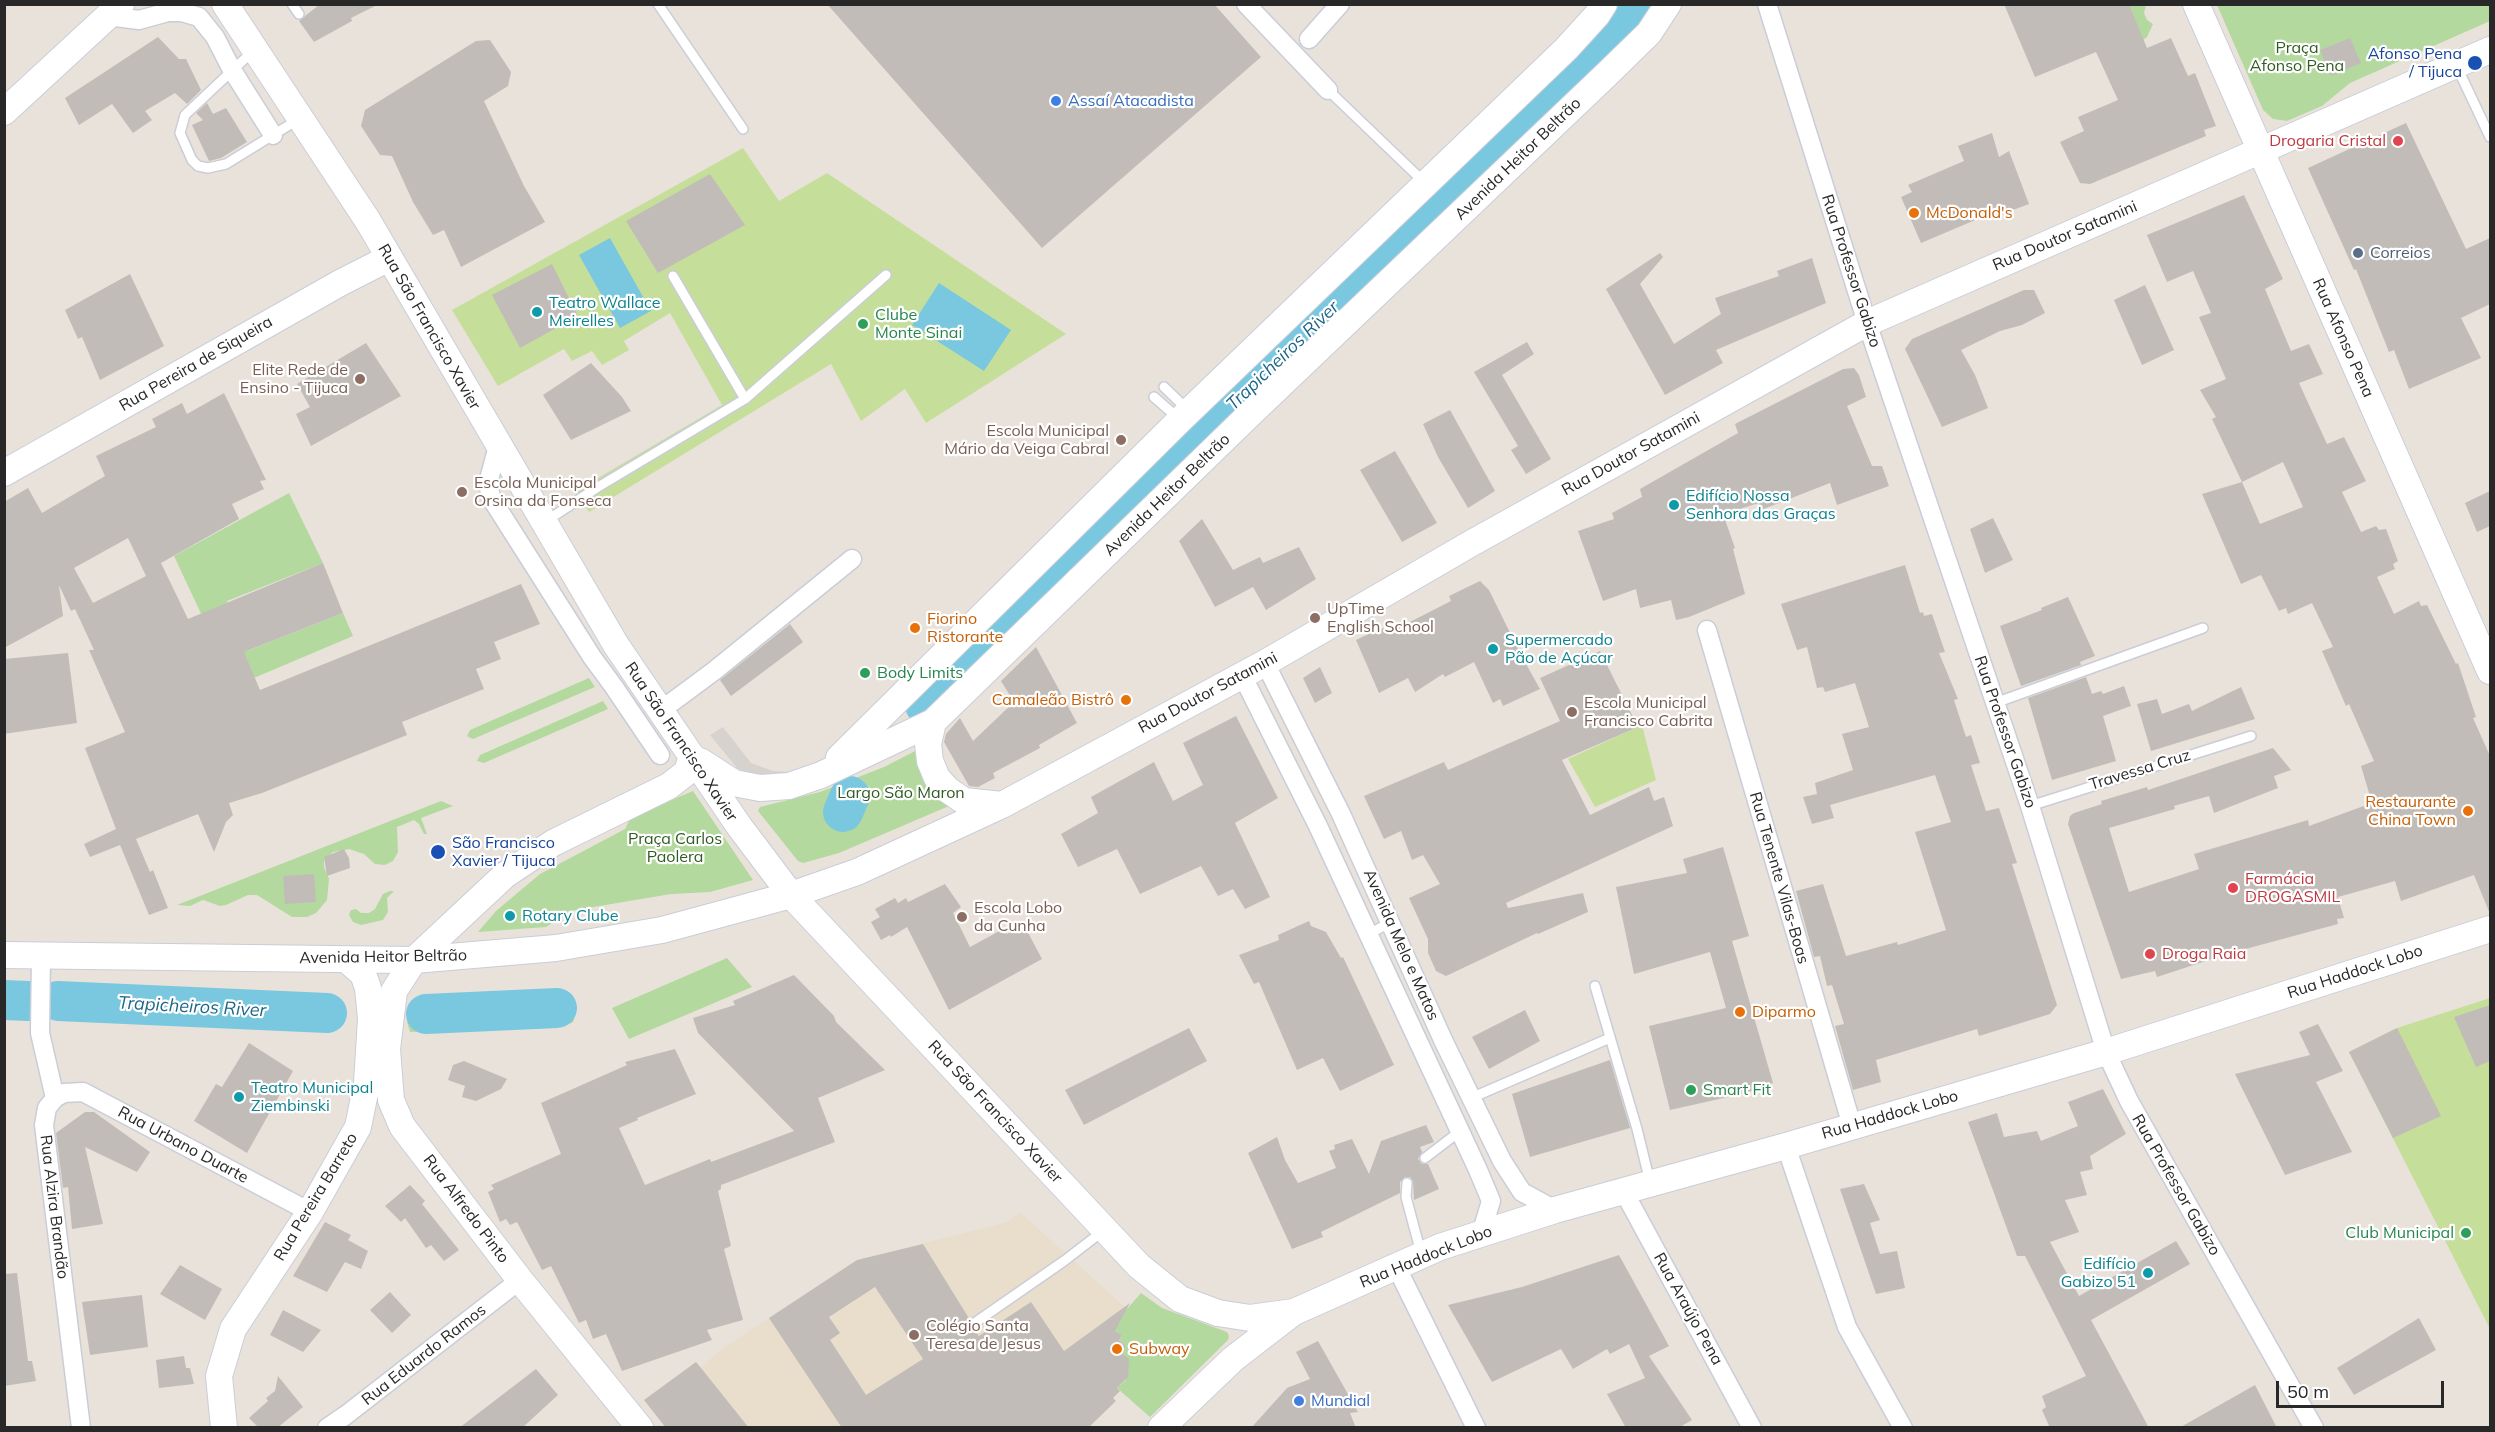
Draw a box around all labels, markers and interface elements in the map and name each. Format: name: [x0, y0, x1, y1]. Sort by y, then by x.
park label: Praça Afonso Pena: [2250, 38, 2344, 76]
place label: Afonso Pena / Tijuca: [2368, 44, 2462, 82]
marker: Afonso Pena / Tijuca: [2466, 54, 2484, 72]
place label: Assaí Atacadista: [1068, 91, 1194, 111]
marker: Assaí Atacadista: [1049, 94, 1063, 108]
street label: Avenida Heitor Beltrão: [1451, 94, 1585, 224]
place label: Drogaria Cristal: [2269, 131, 2386, 151]
marker: Drogaria Cristal: [2391, 134, 2405, 148]
street label: Rua Professor Gabizo: [1817, 192, 1885, 350]
street label: Rua Doutor Satamini: [1990, 197, 2140, 275]
place label: McDonald's: [1926, 203, 2013, 223]
marker: McDonald's: [1907, 206, 1921, 220]
street label: Rua São Francisco Xavier: [374, 241, 484, 413]
place label: Correios: [2370, 243, 2431, 263]
marker: Correios: [2351, 246, 2365, 260]
street label: Rua Afonso Pena: [2308, 275, 2378, 401]
place label: Teatro Wallace Meirelles: [549, 293, 661, 331]
water label: Trapicheiros River: [1222, 297, 1344, 415]
marker: Teatro Wallace Meirelles: [530, 305, 544, 319]
place label: Clube Monte Sinai: [875, 305, 962, 343]
street label: Rua Pereira de Siqueira: [116, 312, 276, 416]
marker: Clube Monte Sinai: [856, 317, 870, 331]
place label: Elite Rede de Ensino - Tijuca: [240, 360, 348, 398]
marker: Elite Rede de Ensino - Tijuca: [353, 372, 367, 386]
street label: Rua Doutor Satamini: [1559, 408, 1703, 500]
place label: Escola Municipal Mário da Veiga Cabral: [944, 421, 1109, 459]
street label: Avenida Heitor Beltrão: [1100, 430, 1234, 560]
marker: Escola Municipal Mário da Veiga Cabral: [1114, 433, 1128, 447]
place label: Escola Municipal Orsina da Fonseca: [474, 473, 612, 511]
marker: Escola Municipal Orsina da Fonseca: [455, 485, 469, 499]
place label: Edifício Nossa Senhora das Graças: [1686, 486, 1836, 524]
marker: Edifício Nossa Senhora das Graças: [1667, 498, 1681, 512]
place label: UpTime English School: [1327, 599, 1434, 637]
place label: Fiorino Ristorante: [927, 609, 1003, 647]
marker: UpTime English School: [1308, 611, 1322, 625]
marker: Fiorino Ristorante: [908, 621, 922, 635]
place label: Supermercado Pão de Açúcar: [1505, 630, 1613, 668]
marker: Supermercado Pão de Açúcar: [1486, 642, 1500, 656]
street label: Rua Doutor Satamini: [1135, 648, 1281, 738]
street label: Rua Professor Gabizo: [1970, 653, 2040, 811]
street label: Rua São Francisco Xavier: [620, 659, 742, 825]
place label: Body Limits: [877, 663, 963, 683]
marker: Body Limits: [858, 666, 872, 680]
place label: Camaleão Bistrô: [992, 690, 1114, 710]
marker: Camaleão Bistrô: [1119, 693, 1133, 707]
place label: Escola Municipal Francisco Cabrita: [1584, 693, 1713, 731]
marker: Escola Municipal Francisco Cabrita: [1565, 705, 1579, 719]
street label: Travessa Cruz: [2087, 746, 2193, 794]
park label: Largo São Maron: [837, 783, 965, 803]
street label: Rua Tenente Vilas-Boas: [1745, 790, 1813, 966]
place label: Restaurante China Town: [2365, 792, 2456, 830]
marker: Restaurante China Town: [2461, 804, 2475, 818]
park label: Praça Carlos Paolera: [628, 829, 722, 867]
place label: São Francisco Xavier / Tijuca: [452, 833, 556, 871]
marker: São Francisco Xavier / Tijuca: [429, 843, 447, 861]
street label: Avenida Melo e Matos: [1359, 866, 1443, 1024]
place label: Farmácia DROGASMIL: [2245, 869, 2340, 907]
marker: Farmácia DROGASMIL: [2226, 881, 2240, 895]
place label: Escola Lobo da Cunha: [974, 898, 1062, 936]
place label: Rotary Clube: [522, 906, 618, 926]
marker: Rotary Clube: [503, 909, 517, 923]
marker: Escola Lobo da Cunha: [955, 910, 969, 924]
street label: Rua Haddock Lobo: [2285, 941, 2425, 1003]
place label: Droga Raia: [2162, 944, 2246, 964]
street label: Avenida Heitor Beltrão: [299, 946, 467, 968]
marker: Droga Raia: [2143, 947, 2157, 961]
water label: Trapicheiros River: [117, 992, 267, 1022]
place label: Diparmo: [1752, 1002, 1816, 1022]
marker: Diparmo: [1733, 1005, 1747, 1019]
street label: Rua São Francisco Xavier: [924, 1037, 1066, 1187]
place label: Teatro Municipal Ziembinski: [251, 1078, 373, 1116]
place label: Smart Fit: [1703, 1080, 1771, 1100]
marker: Smart Fit: [1684, 1083, 1698, 1097]
street label: Rua Haddock Lobo: [1820, 1086, 1960, 1144]
marker: Teatro Municipal Ziembinski: [232, 1090, 246, 1104]
street label: Rua Urbano Duarte: [115, 1103, 251, 1187]
street label: Rua Professor Gabizo: [2128, 1111, 2224, 1259]
street label: Rua Pereira Barreto: [270, 1130, 362, 1264]
street label: Rua Alzira Brandão: [36, 1134, 72, 1280]
street label: Rua Alfredo Pinto: [419, 1151, 513, 1267]
street label: Rua Haddock Lobo: [1357, 1222, 1495, 1292]
place label: Club Municipal: [2345, 1223, 2454, 1243]
marker: Club Municipal: [2459, 1226, 2473, 1240]
street label: Rua Araújo Pena: [1649, 1250, 1727, 1368]
place label: Edifício Gabizo 51: [2061, 1254, 2136, 1292]
marker: Edifício Gabizo 51: [2141, 1266, 2155, 1280]
street label: Rua Eduardo Ramos: [358, 1301, 490, 1409]
place label: Colégio Santa Teresa de Jesus: [926, 1316, 1041, 1354]
marker: Colégio Santa Teresa de Jesus: [907, 1328, 921, 1342]
place label: Subway: [1129, 1339, 1189, 1359]
marker: Subway: [1110, 1342, 1124, 1356]
scale bar: [2279, 1369, 2447, 1407]
text: 50 m: [2287, 1380, 2329, 1403]
place label: Mundial: [1311, 1391, 1370, 1411]
marker: Mundial: [1292, 1394, 1306, 1408]

